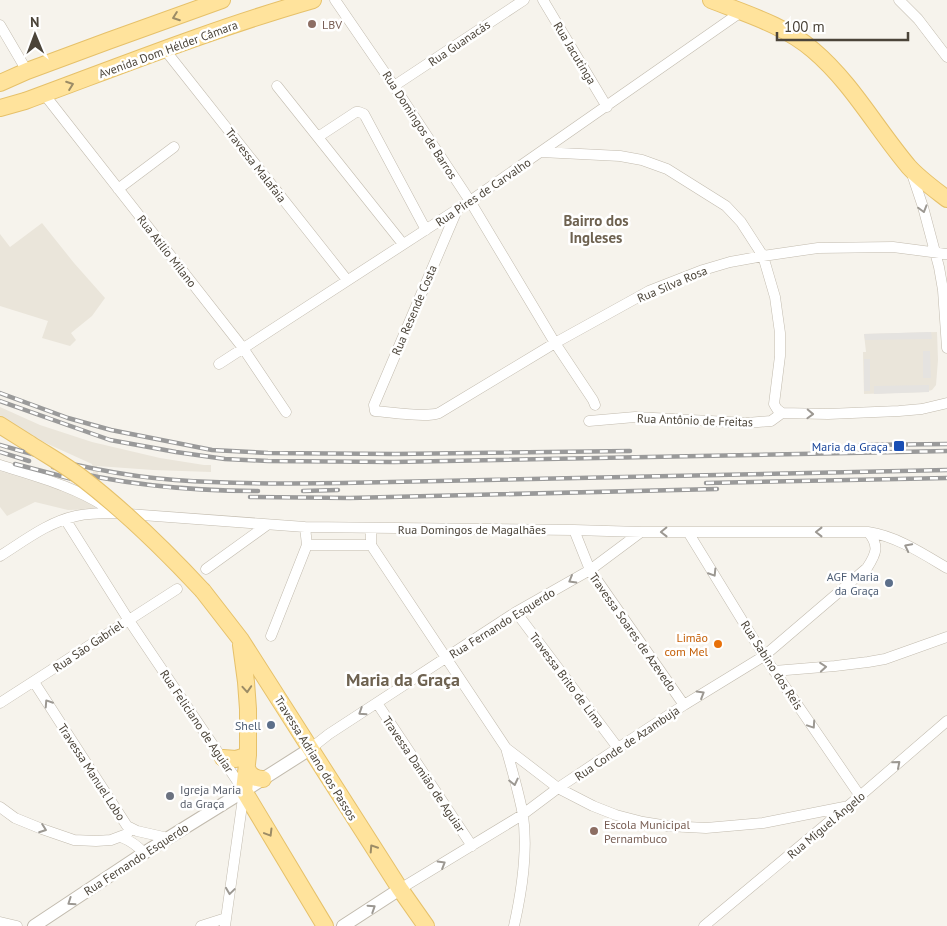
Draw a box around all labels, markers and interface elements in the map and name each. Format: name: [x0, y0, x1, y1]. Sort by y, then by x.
north arrow: [10, 10, 60, 60]
scale bar: [777, 10, 908, 42]
one-way arrow: [173, 11, 181, 21]
text: N: [30, 13, 40, 31]
street label: Avenida Dom Hélder Câmara: [96, 17, 240, 81]
place label: LBV: [322, 17, 342, 32]
street label: Rua Guanacás: [425, 17, 493, 69]
text: 100 m: [784, 17, 825, 36]
marker: LBV: [306, 18, 318, 30]
street label: Rua Jacutinga: [550, 19, 600, 87]
street label: Rua Domingos de Barros: [379, 68, 461, 182]
one-way arrow: [66, 80, 74, 90]
street label: Travessa Malafaia: [222, 125, 290, 205]
street label: Rua Pires de Carvalho: [433, 155, 533, 229]
one-way arrow: [918, 205, 928, 213]
district label: Bairro dos Ingleses: [563, 211, 629, 247]
street label: Rua Atilio Milano: [134, 212, 200, 290]
street label: Rua Silva Rosa: [635, 262, 709, 305]
street label: Rua Resende Costa: [388, 263, 440, 357]
one-way arrow: [806, 409, 814, 419]
street label: Rua Antônio de Freitas: [637, 410, 753, 430]
place label: Maria da Graça: [812, 439, 888, 454]
marker: Maria da Graça: [892, 439, 906, 453]
street label: Rua Domingos de Magalhães: [398, 522, 546, 537]
one-way arrow: [660, 527, 668, 537]
one-way arrow: [815, 527, 822, 537]
one-way arrow: [905, 543, 914, 553]
one-way arrow: [707, 568, 717, 577]
place label: AGF Maria da Graça: [827, 569, 879, 598]
street label: Travessa Soares de Azevedo: [586, 570, 680, 694]
one-way arrow: [569, 574, 578, 584]
marker: AGF Maria da Graça: [883, 577, 895, 589]
street label: Rua Fernando Esquerdo: [446, 584, 558, 662]
street label: Rua São Gabriel: [50, 617, 126, 675]
street label: Rua Sabino dos Reis: [738, 618, 806, 712]
street label: Travessa Brito de Lima: [526, 629, 608, 731]
place label: Limão com Mel: [664, 630, 708, 659]
marker: Limão com Mel: [712, 638, 724, 650]
one-way arrow: [819, 661, 827, 672]
street label: Rua Feliciano de Aguiar: [157, 667, 237, 775]
district label: Maria da Graça: [346, 668, 460, 691]
one-way arrow: [241, 685, 252, 693]
one-way arrow: [696, 691, 705, 701]
street label: Travessa Adriano dos Passos: [271, 693, 361, 823]
one-way arrow: [45, 700, 54, 709]
street label: Rua Conde de Azambuja: [572, 702, 682, 784]
one-way arrow: [358, 706, 367, 716]
street label: Travessa Damião de Aguiar: [379, 713, 469, 835]
place label: Shell: [235, 718, 261, 733]
marker: Shell: [265, 719, 277, 731]
one-way arrow: [806, 719, 815, 729]
street label: Travessa Manuel Lobo: [55, 721, 129, 823]
one-way arrow: [892, 761, 901, 770]
one-way arrow: [509, 777, 519, 785]
place label: Igreja Maria da Graça: [180, 782, 241, 811]
street label: Rua Miguel Ângelo: [784, 788, 868, 862]
marker: Igreja Maria da Graça: [164, 790, 176, 802]
place label: Escola Municipal Pernambuco: [604, 817, 691, 846]
street label: Rua Fernando Esquerdo: [81, 820, 191, 898]
one-way arrow: [38, 823, 47, 833]
marker: Escola Municipal Pernambuco: [588, 825, 600, 837]
one-way arrow: [263, 827, 273, 836]
one-way arrow: [370, 845, 380, 854]
one-way arrow: [436, 861, 445, 871]
one-way arrow: [225, 888, 236, 896]
one-way arrow: [67, 896, 76, 905]
one-way arrow: [366, 904, 375, 914]

